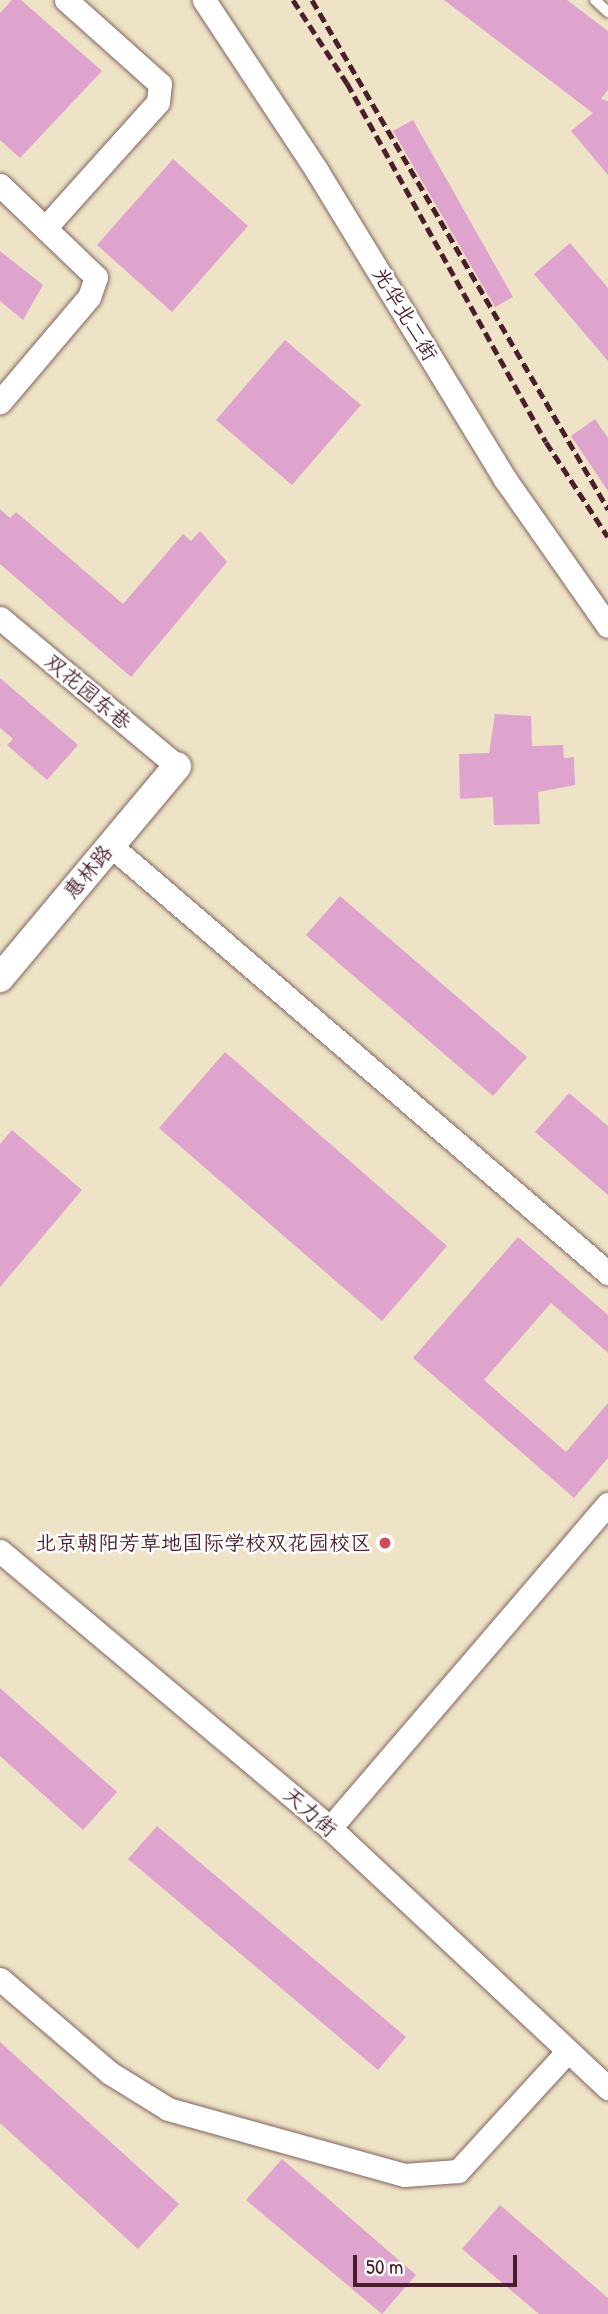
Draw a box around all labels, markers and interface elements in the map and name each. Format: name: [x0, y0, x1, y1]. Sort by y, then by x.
street label: 光华北二街: [367, 263, 443, 365]
street label: 双花园东巷: [40, 649, 136, 735]
street label: 惠林路: [58, 840, 118, 904]
place label: 北京朝阳芳草地国际学校双花园校区: [35, 1530, 371, 1556]
marker: 北京朝阳芳草地国际学校双花园校区: [377, 1535, 393, 1551]
street label: 天力街: [278, 1782, 342, 1842]
scale bar: [356, 2240, 520, 2284]
text: 50 m: [366, 2252, 403, 2281]

